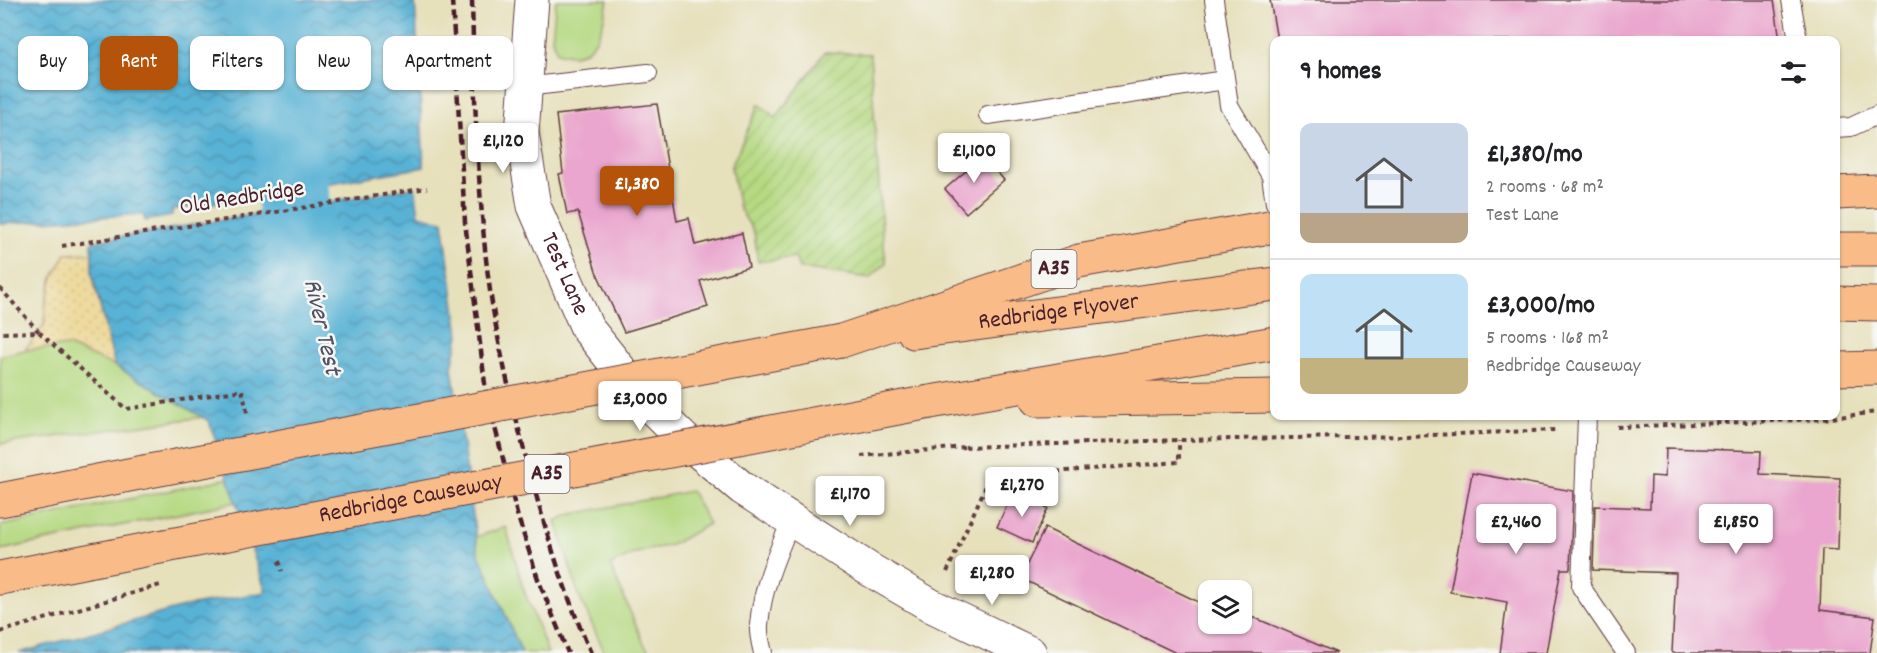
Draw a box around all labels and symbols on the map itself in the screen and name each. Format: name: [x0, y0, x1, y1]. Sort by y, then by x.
pin: £1,120: [454, 123, 552, 174]
pin: £1,100: [925, 133, 1023, 184]
pin: £1,380: [588, 166, 686, 217]
street label: Old Redbridge: [177, 172, 307, 226]
street label: Test Lane: [531, 228, 597, 321]
road number: A35: [1032, 250, 1076, 288]
water label: River Test: [292, 275, 351, 381]
street label: Redbridge Flyover: [976, 285, 1141, 340]
pin: £3,000: [591, 381, 689, 432]
road number: A35: [524, 455, 570, 493]
street label: Redbridge Causeway: [316, 466, 506, 534]
pin: £1,270: [973, 467, 1071, 518]
pin: £1,170: [801, 476, 899, 527]
pin: £2,460: [1467, 504, 1565, 555]
pin: £1,850: [1687, 504, 1785, 555]
pin: £1,280: [943, 555, 1041, 606]

